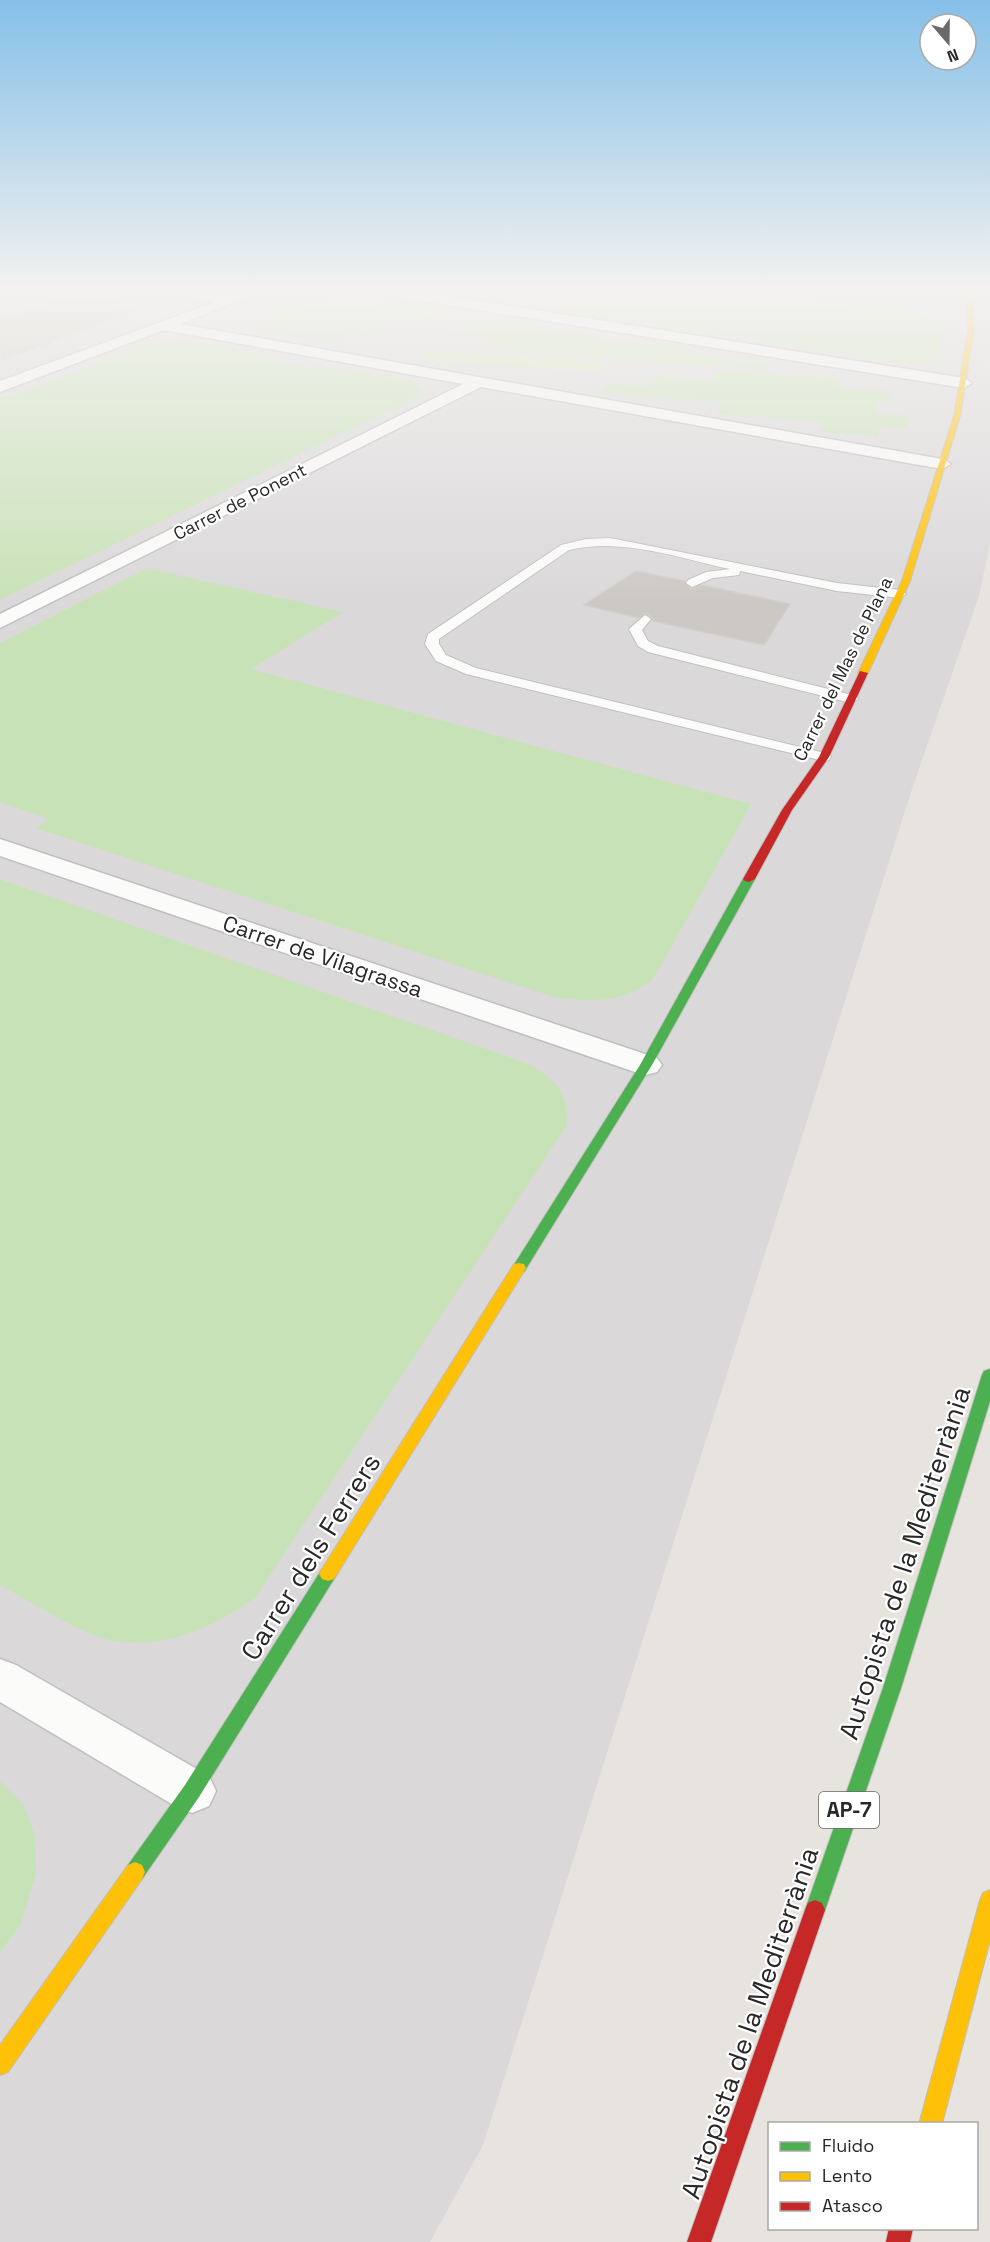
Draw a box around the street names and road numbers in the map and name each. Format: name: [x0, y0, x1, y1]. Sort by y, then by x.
street label: Carrer de Ponent: [169, 458, 310, 545]
street label: Carrer del Mas de Plana: [788, 573, 897, 765]
street label: Carrer de Vilagrassa: [219, 909, 427, 1003]
street label: Autopista de la Mediterrània: [831, 1382, 978, 1744]
street label: Carrer dels Ferrers: [233, 1447, 388, 1667]
road number: AP-7: [819, 1792, 879, 1828]
street label: Autopista de la Mediterrània: [673, 1842, 826, 2203]

